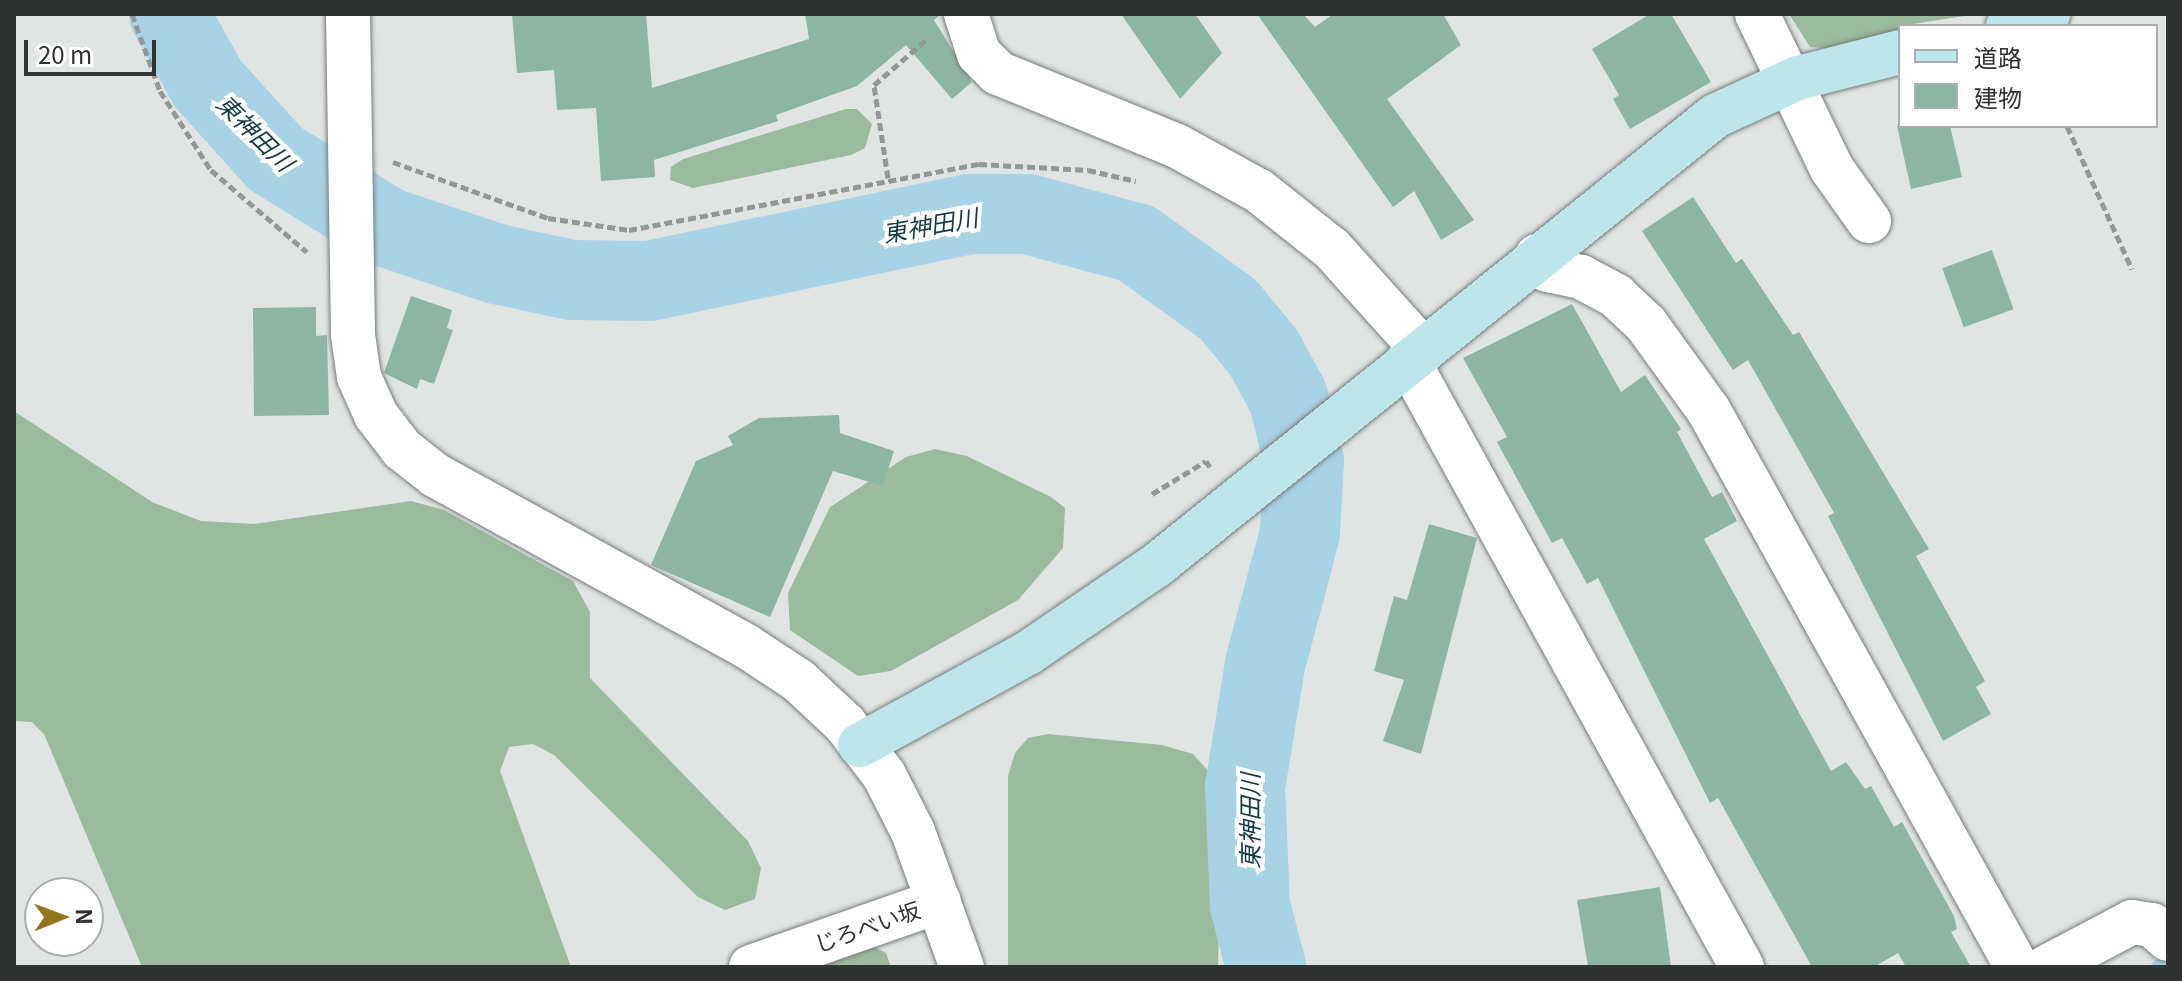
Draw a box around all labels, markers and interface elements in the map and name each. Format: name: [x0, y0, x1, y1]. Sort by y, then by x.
scale bar: [28, 24, 160, 74]
legend: [1898, 24, 2158, 128]
text: 20 m: [38, 36, 92, 71]
text: 道路: [1974, 39, 2022, 74]
text: 建物: [1974, 79, 2022, 114]
water label: 東神田川: [212, 88, 300, 176]
water label: 東神田川: [880, 201, 980, 247]
water label: 東神田川: [1235, 773, 1263, 869]
north arrow: [24, 877, 104, 957]
street label: じろべい坂: [811, 896, 923, 956]
text: N: [70, 908, 102, 925]

